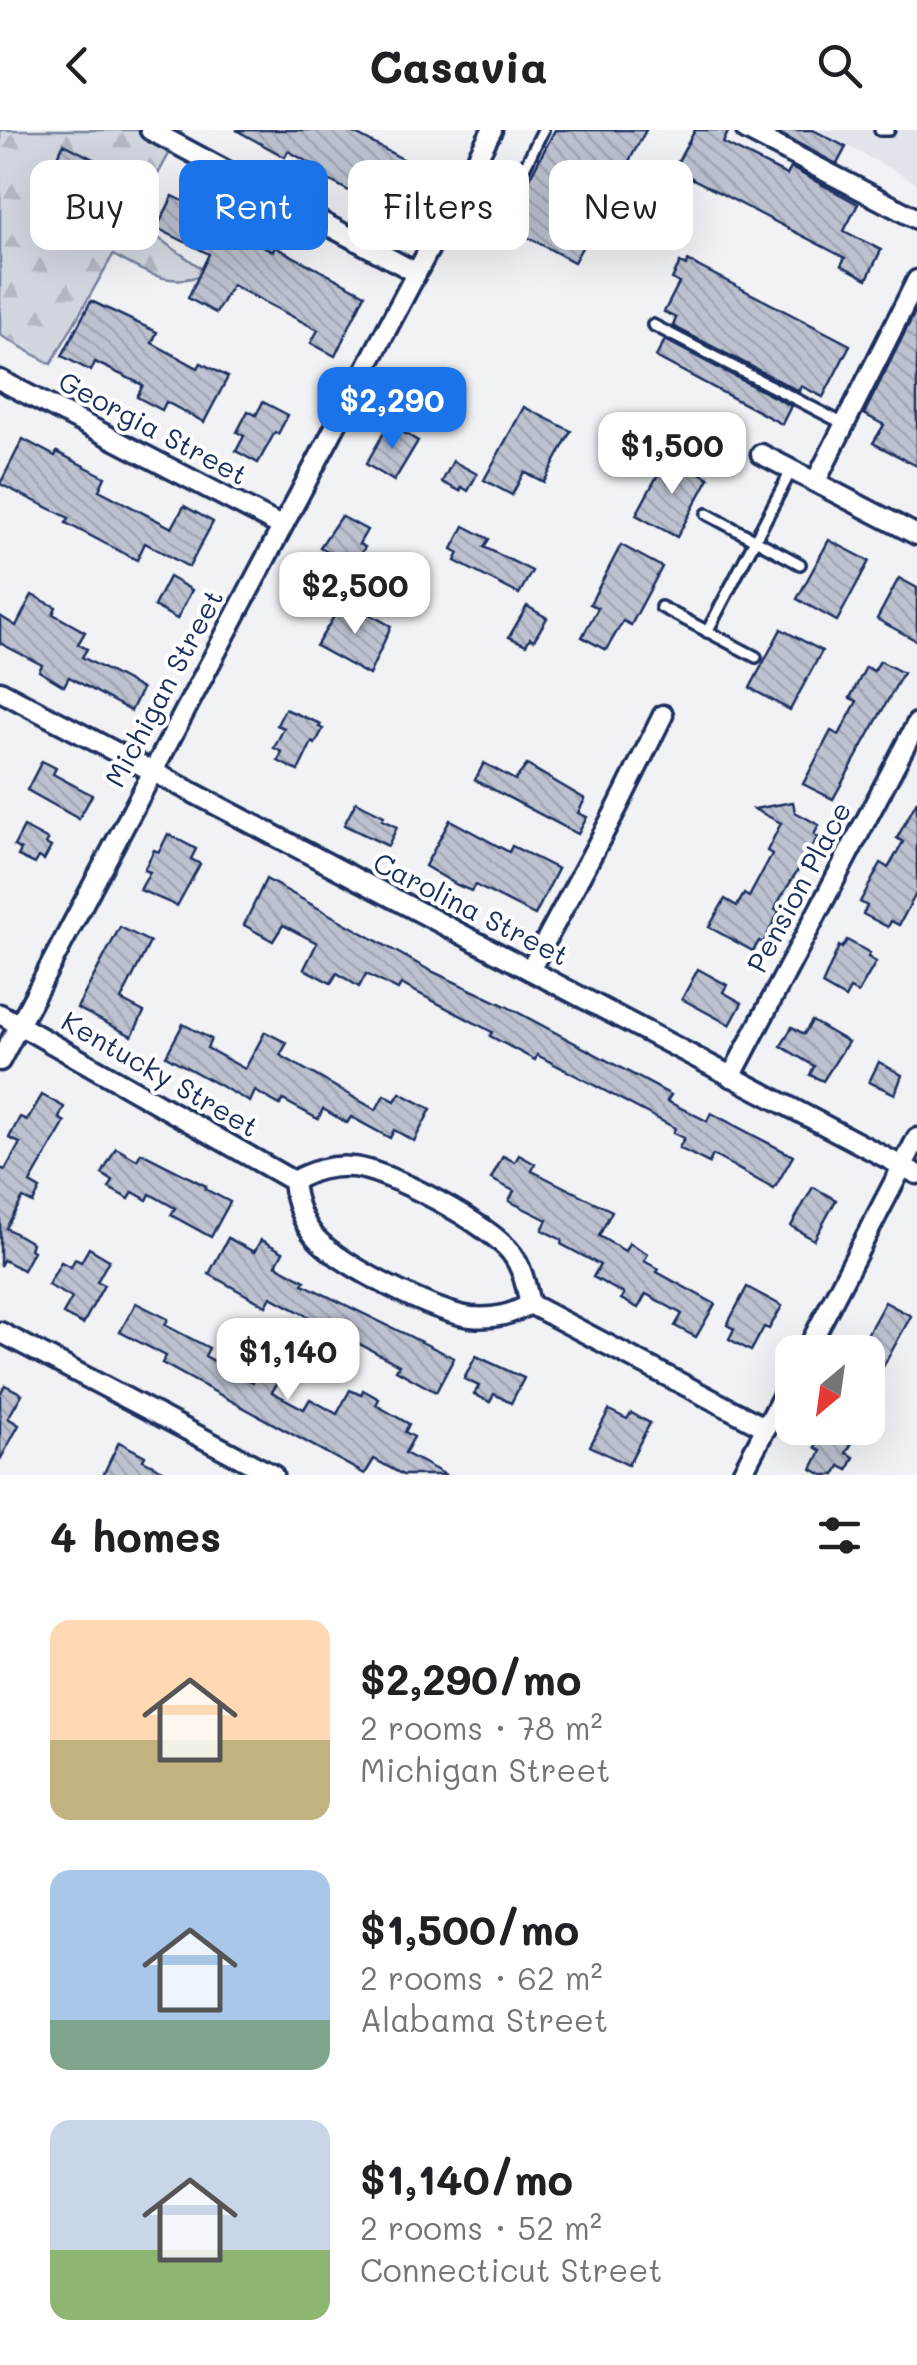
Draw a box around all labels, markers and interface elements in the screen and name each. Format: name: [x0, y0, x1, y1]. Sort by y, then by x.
text: Casavia: [369, 36, 548, 94]
icon: back: [50, 38, 105, 93]
icon: search: [812, 38, 867, 93]
chip: Buy: [30, 160, 159, 250]
chip: Rent: [179, 160, 328, 250]
chip: Filters: [348, 160, 529, 250]
chip: New: [549, 160, 693, 250]
street label: Georgia Street: [53, 362, 254, 492]
pin: $2,290: [311, 367, 473, 452]
text: $2,290: [339, 378, 445, 420]
pin: $1,500: [591, 412, 753, 497]
text: $1,500: [620, 423, 724, 465]
pin: $2,500: [274, 552, 436, 637]
text: $2,500: [301, 563, 409, 605]
street label: Michigan Street: [96, 582, 230, 793]
street label: Pension Place: [738, 795, 858, 978]
street label: Carolina Street: [368, 843, 575, 973]
street label: Kentucky Street: [56, 1002, 265, 1144]
pin: $1,140: [207, 1318, 369, 1403]
text: $1,140: [239, 1329, 337, 1371]
north arrow: [775, 1335, 885, 1445]
map controls: [775, 1335, 885, 1445]
text: 4 homes: [50, 1508, 221, 1563]
icon: filters: [812, 1508, 867, 1563]
text: $2,290/mo: [360, 1651, 581, 1706]
icon: home: [130, 1660, 250, 1780]
text: 2 rooms · 78 m²: [360, 1706, 603, 1748]
text: Michigan Street: [360, 1748, 610, 1790]
text: $1,500/mo: [360, 1901, 579, 1956]
icon: home: [130, 1910, 250, 2030]
text: 2 rooms · 62 m²: [360, 1956, 603, 1998]
text: Alabama Street: [360, 1998, 608, 2040]
text: $1,140/mo: [360, 2151, 573, 2206]
icon: home: [130, 2160, 250, 2280]
text: 2 rooms · 52 m²: [360, 2206, 602, 2248]
text: Connecticut Street: [360, 2248, 662, 2290]

